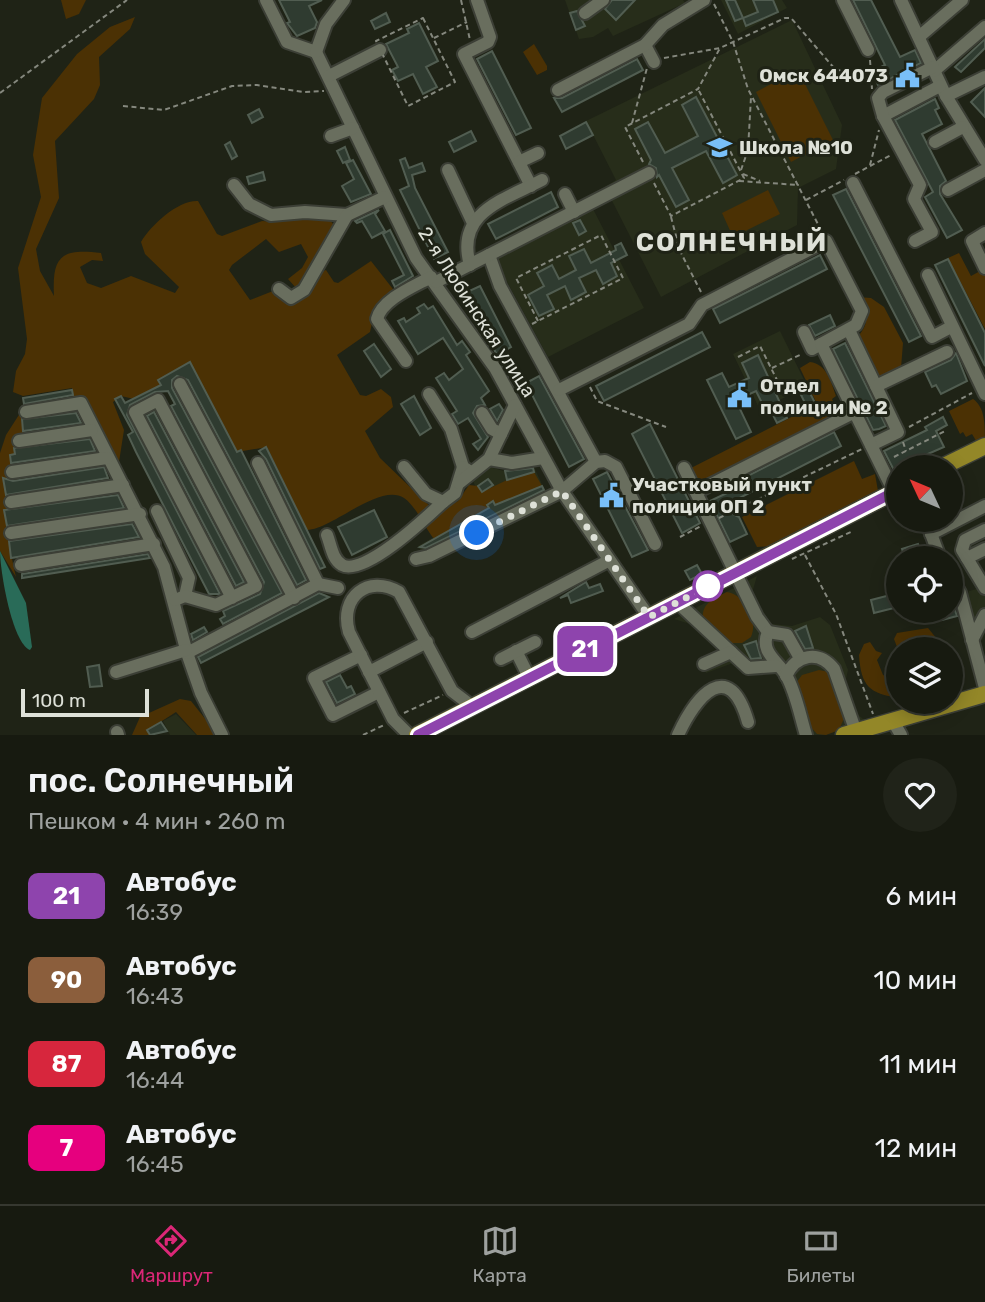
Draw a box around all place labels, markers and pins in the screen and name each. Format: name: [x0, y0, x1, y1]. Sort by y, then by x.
public building icon: Омск 644073: [894, 61, 922, 89]
place label: Омск 644073: [759, 64, 888, 87]
school or university icon: Школа №10: [705, 133, 733, 161]
place label: Школа №10: [739, 136, 853, 159]
place label: Отдел полиции № 2: [760, 374, 888, 419]
public building icon: Отдел полиции № 2: [726, 382, 754, 410]
place label: Участковый пункт полиции ОП 2: [632, 473, 813, 518]
public building icon: Участковый пункт полиции ОП 2: [598, 481, 626, 509]
unlabelled marker: [693, 571, 723, 601]

